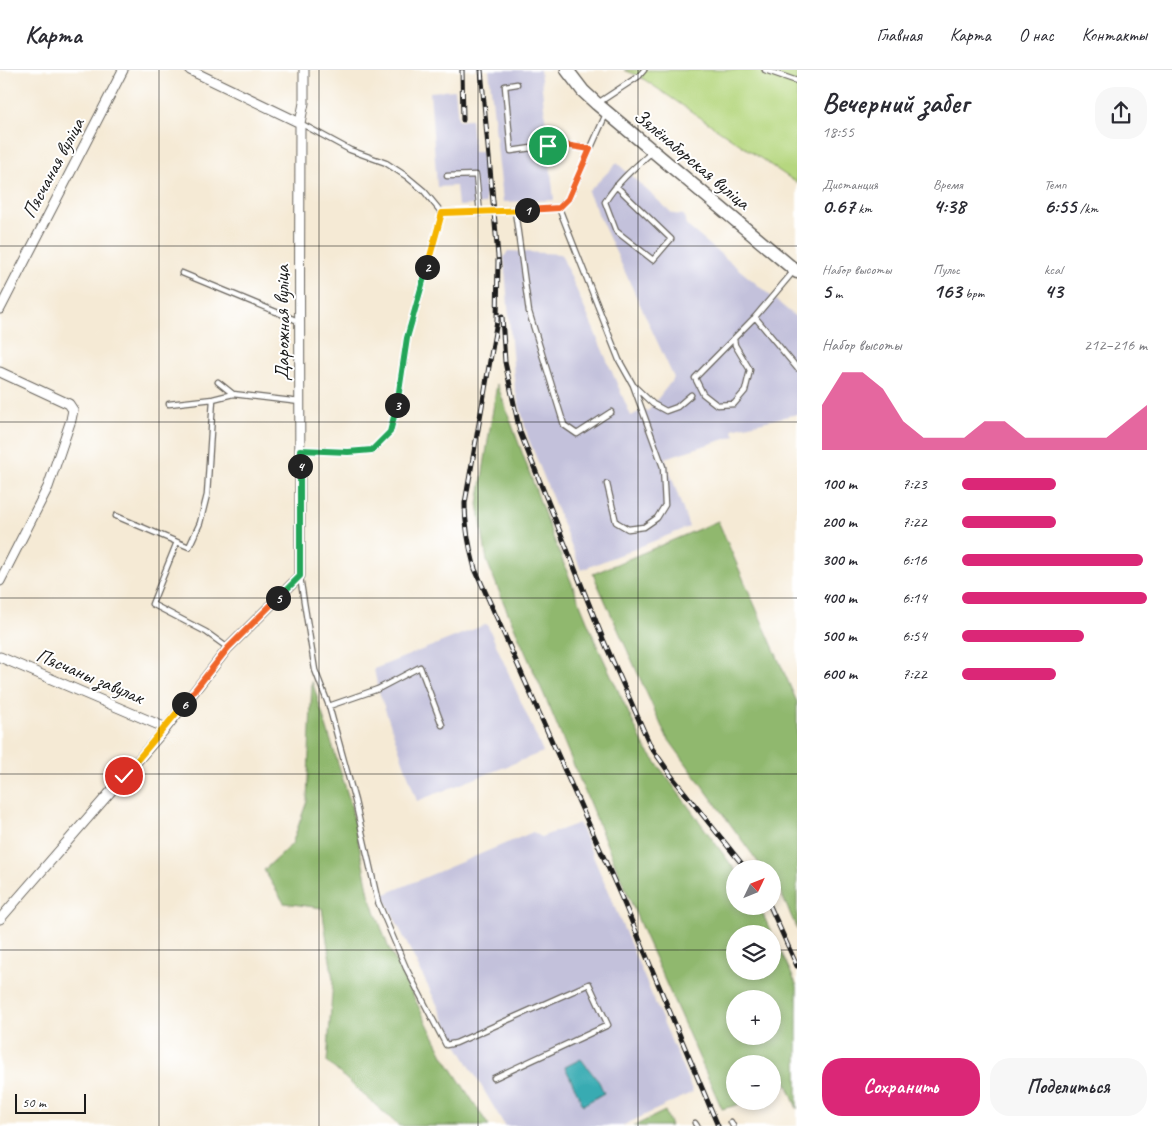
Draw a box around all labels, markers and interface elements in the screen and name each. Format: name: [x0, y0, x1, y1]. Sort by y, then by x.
text: Карта: [25, 20, 82, 50]
text: Главная: [877, 24, 922, 46]
text: Карта: [950, 24, 991, 46]
text: О нас: [1019, 24, 1054, 46]
text: Контакты: [1082, 24, 1147, 46]
text: Вечерний забег: [822, 85, 969, 120]
button: share: [1095, 87, 1147, 139]
street label: Зялёнаборская вуліца: [629, 103, 756, 216]
street label: Пясчаная вуліца: [16, 112, 90, 222]
text: 18:55: [822, 122, 854, 142]
pin: [527, 125, 569, 167]
icon: arrive: [534, 132, 562, 160]
text: Дистанция: [822, 176, 878, 193]
text: Время: [933, 176, 963, 193]
text: Темп: [1044, 176, 1067, 193]
text: 0.67: [822, 193, 855, 219]
text: 4:38: [933, 193, 966, 219]
text: 6:55: [1044, 193, 1076, 219]
pin: 1: [514, 198, 540, 222]
text: km: [855, 200, 872, 217]
text: /km: [1076, 200, 1098, 217]
text: 1: [524, 202, 531, 219]
pin: 2: [414, 254, 440, 280]
text: 2: [424, 259, 431, 276]
text: Набор высоты: [822, 261, 891, 278]
text: Пульс: [933, 261, 960, 278]
text: kcal: [1044, 261, 1063, 278]
street label: Дарожная вуліца: [270, 264, 295, 381]
text: 5: [822, 278, 831, 304]
text: 163: [933, 278, 962, 304]
text: 43: [1044, 278, 1063, 304]
text: m: [831, 285, 842, 302]
text: bpm: [962, 285, 984, 302]
text: Набор высоты: [822, 335, 901, 355]
text: 212–216 m: [1084, 335, 1147, 355]
pin: 3: [384, 392, 410, 418]
text: 3: [394, 397, 401, 414]
pin: 4: [288, 454, 312, 478]
text: 4: [297, 458, 304, 475]
text: 100 m: [822, 474, 857, 494]
text: 7:23: [902, 474, 927, 494]
text: 200 m: [822, 512, 857, 532]
text: 7:22: [902, 512, 927, 532]
text: 300 m: [822, 550, 857, 570]
text: 6:16: [902, 550, 927, 570]
pin: 5: [266, 586, 290, 610]
text: 400 m: [822, 588, 857, 608]
text: 6:14: [902, 588, 927, 608]
text: 5: [275, 590, 282, 607]
text: 500 m: [822, 626, 856, 646]
text: 6:54: [902, 626, 927, 646]
street label: Пясчаны завулак: [32, 642, 149, 711]
text: 600 m: [822, 664, 857, 684]
text: 7:22: [902, 664, 927, 684]
pin: 6: [172, 692, 196, 716]
text: 6: [181, 696, 188, 713]
pin: [103, 755, 145, 797]
icon: check: [110, 762, 138, 790]
north arrow: [726, 860, 781, 915]
map controls: [726, 860, 781, 1110]
button: layers: [726, 925, 781, 980]
button: +: [726, 990, 781, 1045]
button: −: [726, 1055, 781, 1110]
button: Сохранить: [822, 1058, 980, 1116]
button: Поделиться: [990, 1058, 1147, 1116]
scale bar: [15, 1091, 86, 1114]
text: 50 m: [22, 1094, 46, 1111]

